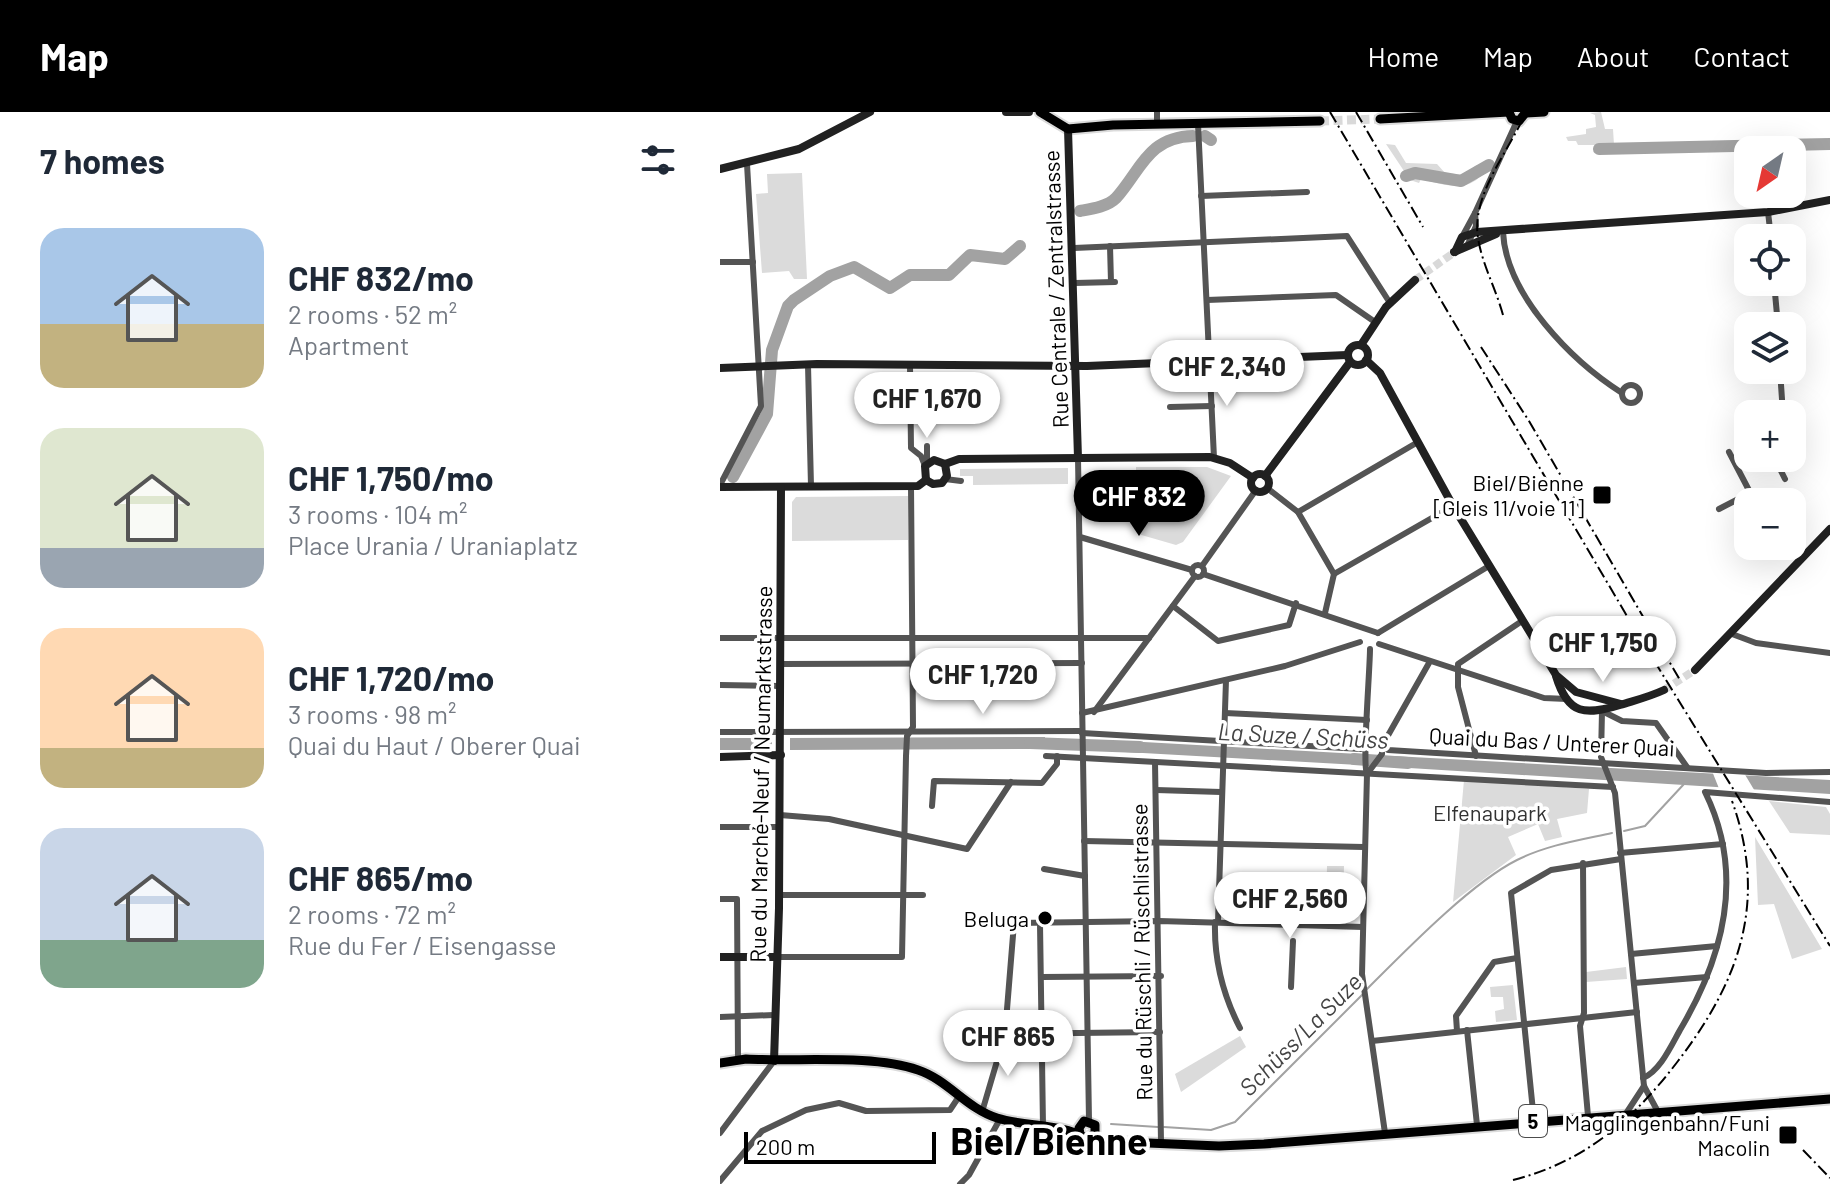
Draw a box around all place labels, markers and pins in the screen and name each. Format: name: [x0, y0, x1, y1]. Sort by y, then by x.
pin: CHF 2,340: [1135, 340, 1319, 408]
pin: CHF 1,670: [835, 372, 1019, 440]
place label: Biel/Bienne [Gleis 11/voie 11]: [1434, 469, 1584, 520]
pin: CHF 832: [1065, 470, 1213, 538]
marker: Biel/Bienne [Gleis 11/voie 11]: [1591, 484, 1613, 506]
pin: CHF 1,750: [1511, 616, 1695, 684]
pin: CHF 1,720: [891, 648, 1075, 716]
pin: CHF 2,560: [1198, 872, 1382, 940]
place label: Beluga: [964, 905, 1029, 931]
marker: Beluga: [1036, 909, 1054, 927]
pin: CHF 865: [934, 1010, 1082, 1078]
place label: Magglingenbahn/Funi Macolin: [1564, 1109, 1770, 1160]
marker: Magglingenbahn/Funi Macolin: [1777, 1124, 1799, 1146]

